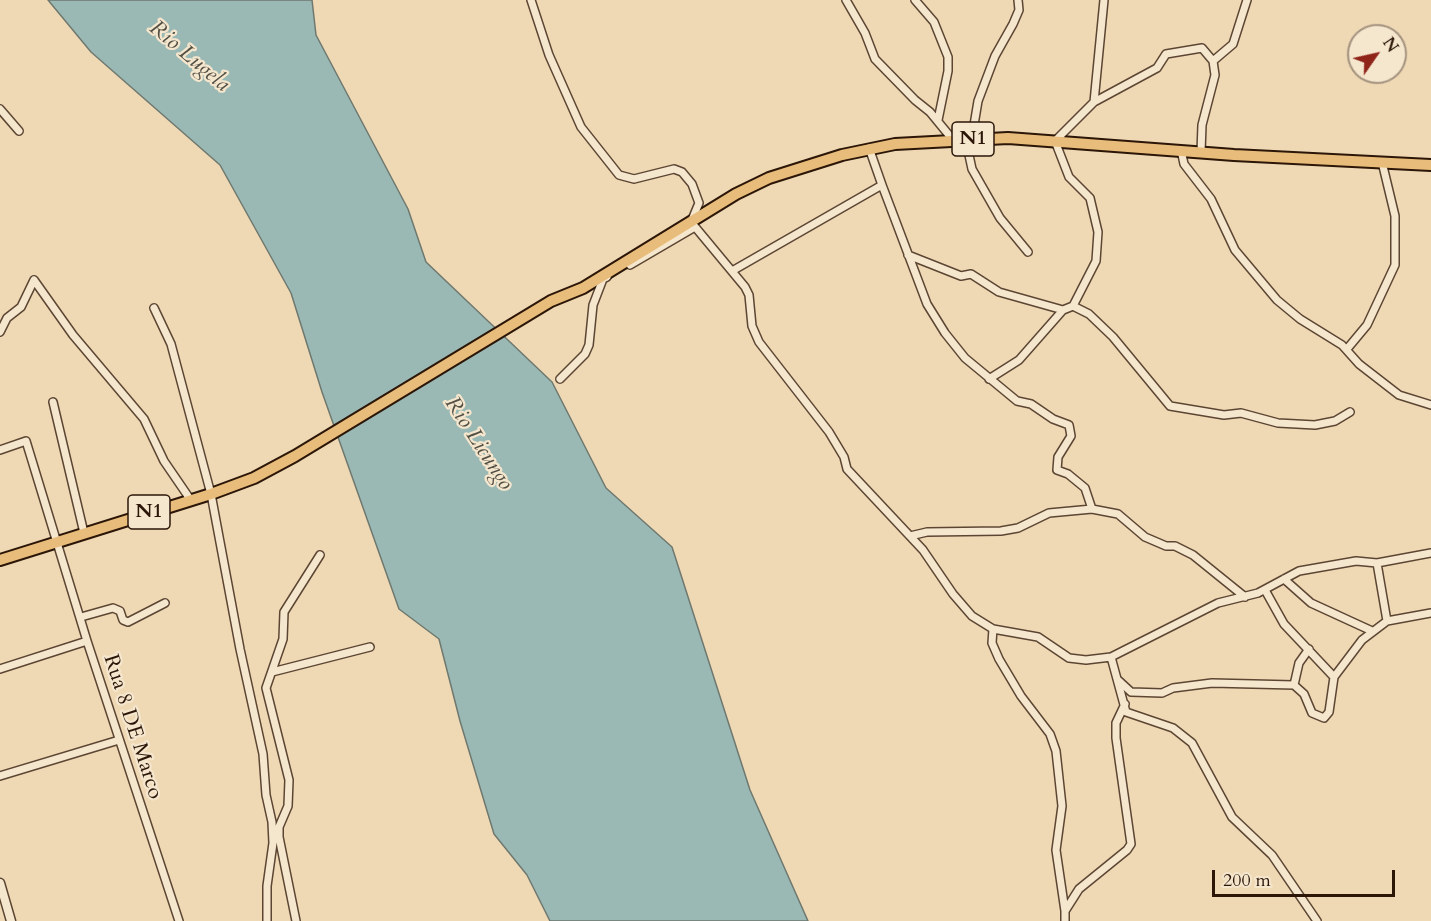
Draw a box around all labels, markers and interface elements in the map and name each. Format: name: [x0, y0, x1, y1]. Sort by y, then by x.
water label: Rio Lugela: [143, 16, 235, 98]
north arrow: [1347, 24, 1407, 84]
text: N: [1377, 33, 1403, 57]
road number: N1: [952, 122, 994, 156]
water label: Rio Licungo: [438, 392, 518, 496]
road number: N1: [128, 495, 170, 529]
street label: Rua 8 DE Marco: [97, 652, 167, 802]
scale bar: [1215, 858, 1398, 896]
text: 200 m: [1223, 868, 1271, 893]

